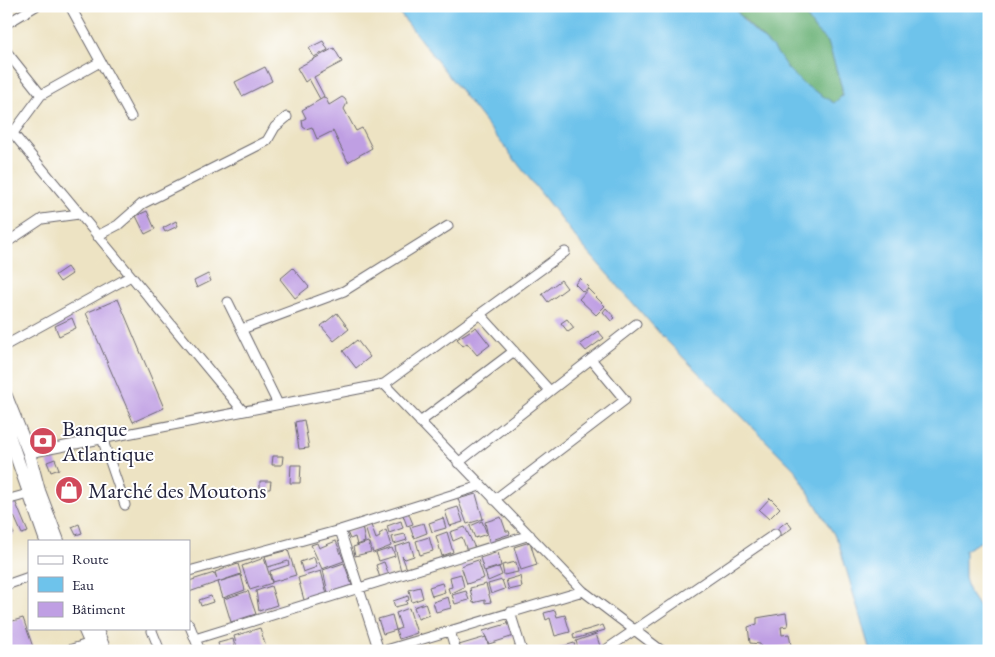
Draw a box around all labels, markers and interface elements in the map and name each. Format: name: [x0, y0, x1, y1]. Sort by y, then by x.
place label: Banque Atlantique: [61, 414, 154, 468]
bank icon: Banque Atlantique: [28, 426, 58, 456]
shop icon: Marché des Moutons: [54, 475, 84, 505]
place label: Marché des Moutons: [88, 476, 266, 505]
legend: [28, 540, 190, 630]
text: Route: [72, 549, 109, 568]
text: Eau: [72, 575, 94, 594]
text: Bâtiment: [72, 599, 126, 618]

